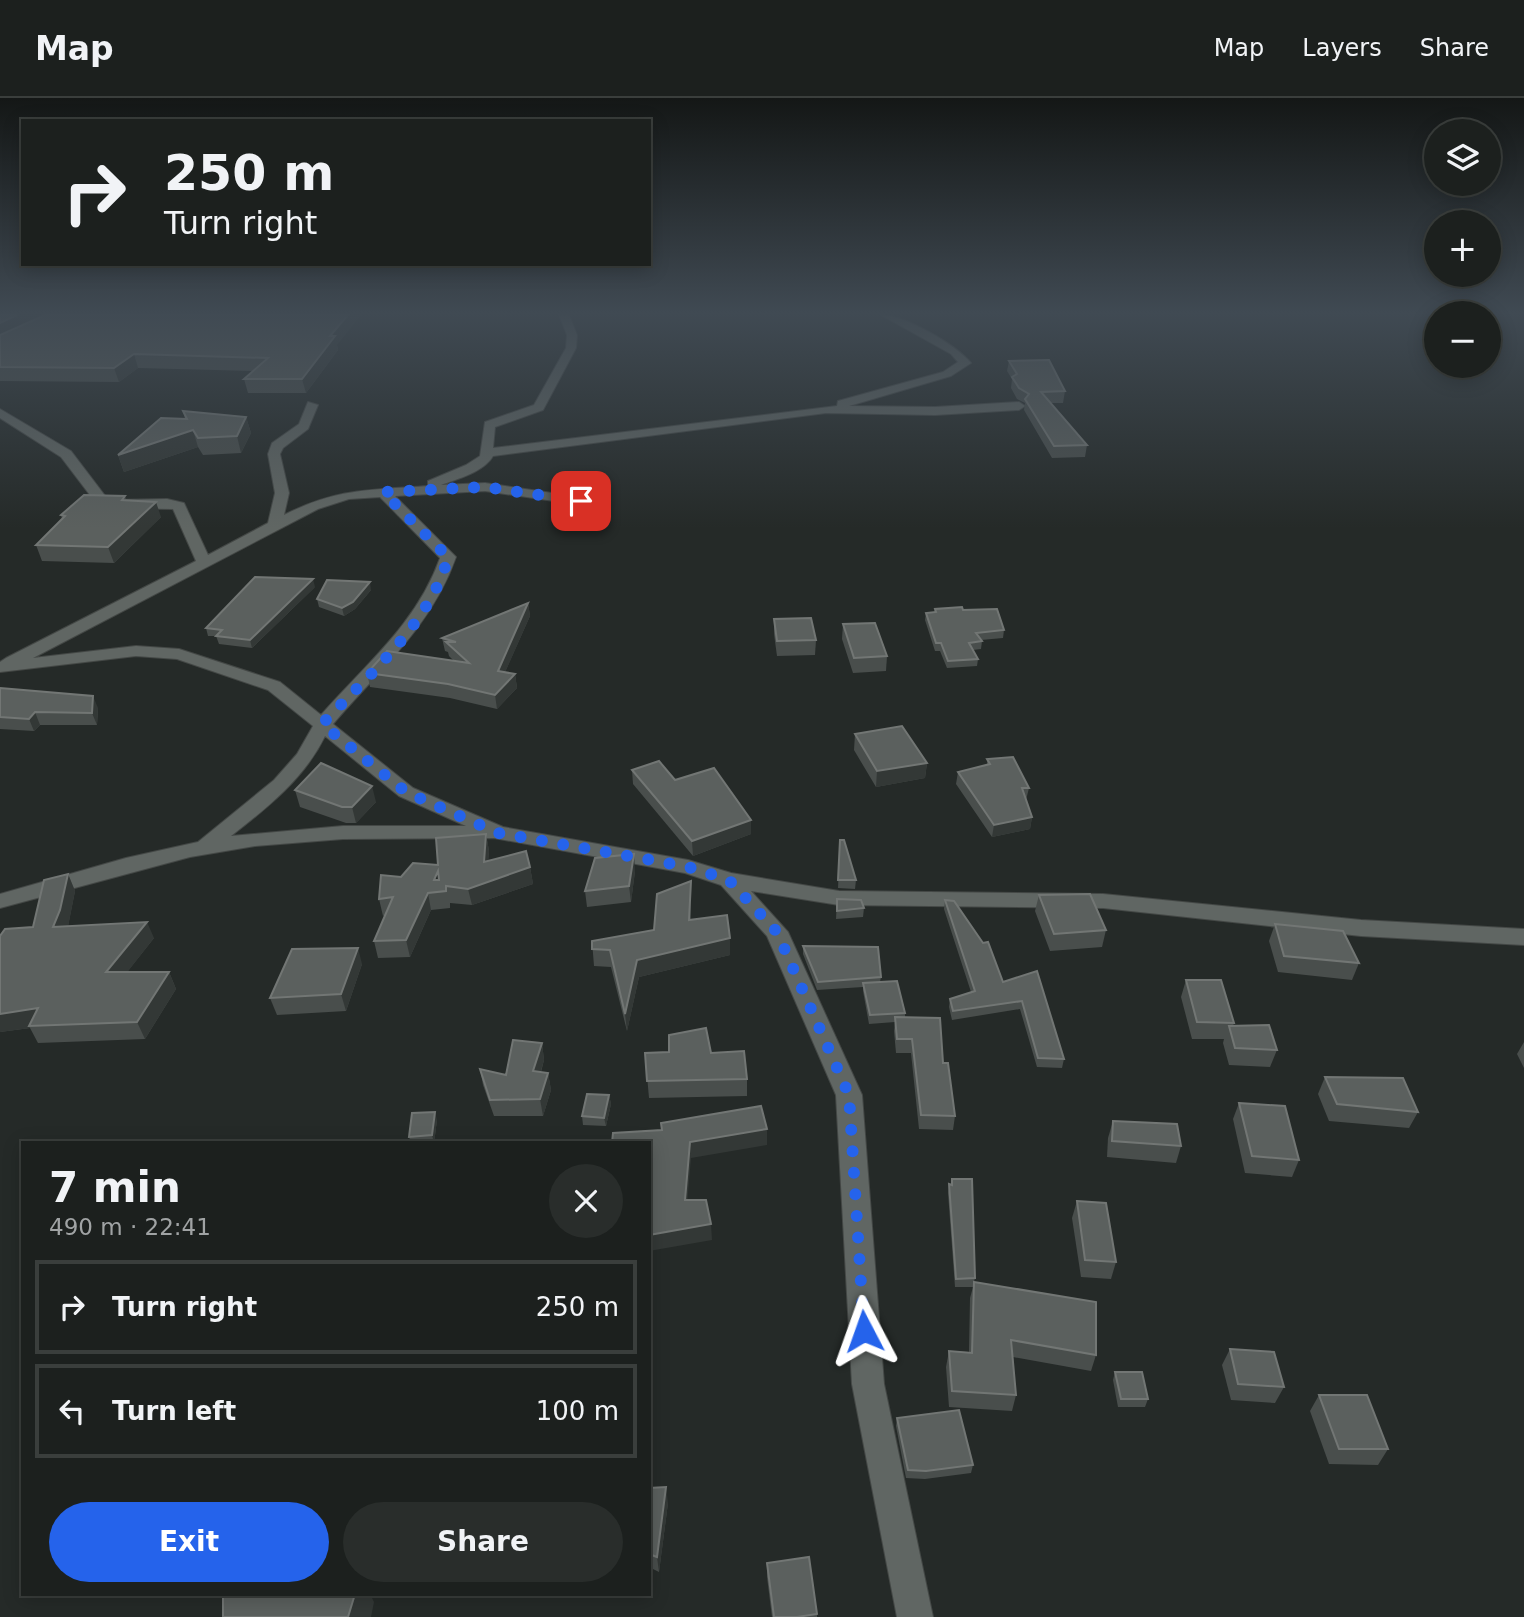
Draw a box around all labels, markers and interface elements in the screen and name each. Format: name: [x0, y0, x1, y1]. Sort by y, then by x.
text: Map: [35, 29, 114, 68]
text: Map: [1214, 34, 1264, 62]
text: Layers: [1302, 34, 1382, 62]
text: Share: [1420, 34, 1489, 62]
map controls: [1424, 119, 1501, 378]
button: layers: [1424, 119, 1501, 196]
text: 250 m: [164, 145, 334, 202]
icon: right: [49, 147, 140, 238]
text: Turn right: [164, 204, 317, 242]
button: +: [1424, 210, 1501, 287]
button: −: [1424, 301, 1501, 378]
pin: [551, 471, 611, 531]
icon: arrive: [562, 482, 600, 520]
text: 7 min: [49, 1163, 181, 1212]
button: close: [549, 1164, 623, 1238]
text: 490 m · 22:41: [49, 1214, 211, 1240]
icon: right: [53, 1288, 91, 1326]
text: Turn right: [112, 1292, 257, 1322]
text: 250 m: [536, 1292, 619, 1322]
position arrow: [827, 1294, 901, 1368]
icon: left: [53, 1392, 91, 1430]
text: Turn left: [112, 1396, 236, 1426]
text: 100 m: [536, 1396, 619, 1426]
button: Exit: [49, 1502, 329, 1582]
button: Share: [343, 1502, 623, 1582]

